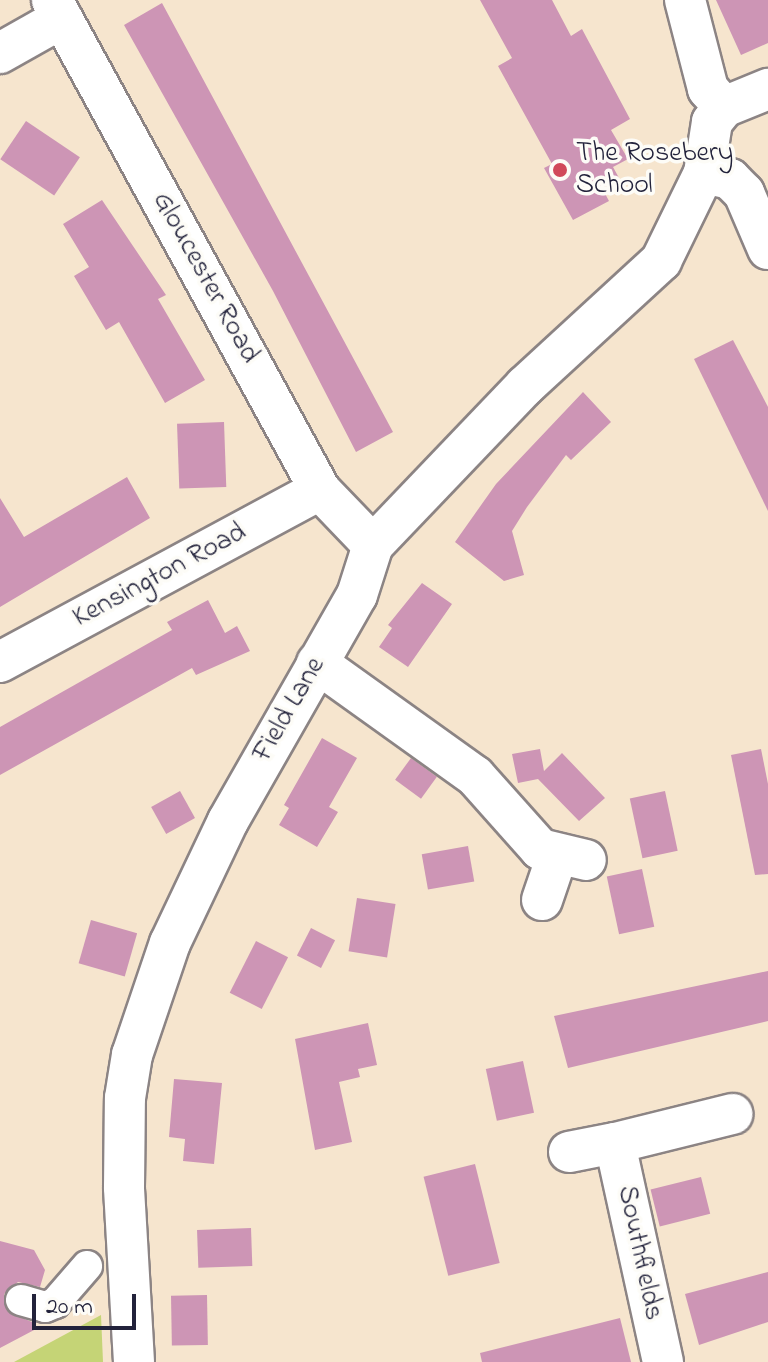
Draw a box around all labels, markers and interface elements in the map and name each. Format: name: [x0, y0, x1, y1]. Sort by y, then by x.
place label: The Rosebery School: [576, 137, 733, 203]
marker: The Rosebery School: [551, 161, 569, 179]
street label: Gloucester Road: [144, 187, 266, 369]
street label: Kensington Road: [68, 516, 252, 636]
street label: Field Lane: [247, 652, 333, 768]
street label: Southfields: [608, 1183, 670, 1323]
scale bar: [36, 1278, 140, 1328]
text: 20 m: [46, 1290, 93, 1325]

